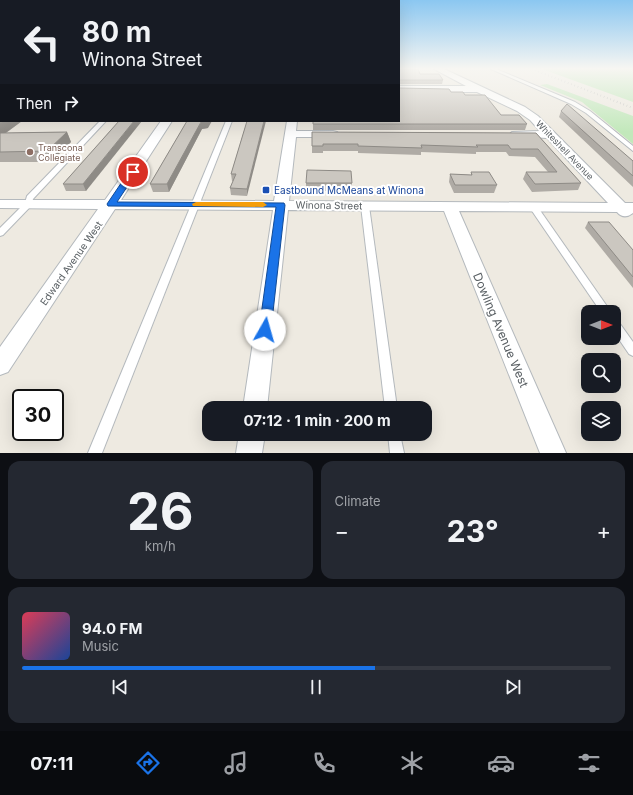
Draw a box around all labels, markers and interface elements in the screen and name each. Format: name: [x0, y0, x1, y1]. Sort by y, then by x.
text: 80 m: [82, 15, 151, 49]
icon: left: [16, 16, 68, 68]
text: Winona Street: [82, 49, 202, 70]
icon: right: [60, 92, 82, 114]
text: Then: [16, 94, 52, 113]
street label: Whiteshell Avenue: [534, 118, 596, 182]
place label: Transcona Collegiate: [38, 142, 83, 163]
marker: Transcona Collegiate: [25, 147, 35, 157]
pin: [116, 155, 150, 189]
icon: arrive: [122, 161, 144, 183]
place label: Eastbound McMeans at Winona: [274, 184, 424, 196]
marker: Eastbound McMeans at Winona: [261, 185, 271, 195]
street label: Winona Street: [296, 198, 363, 212]
street label: Edward Avenue West: [37, 218, 105, 307]
street label: Dowling Avenue West: [470, 270, 532, 390]
north arrow: [581, 305, 621, 345]
map controls: [581, 305, 621, 441]
position arrow: [244, 309, 286, 351]
button: search: [581, 353, 621, 393]
speed limit sign: 30: [12, 389, 64, 441]
button: layers: [581, 401, 621, 441]
text: 07:12 · 1 min · 200 m: [243, 411, 391, 430]
text: 26: [127, 480, 194, 543]
text: Climate: [335, 493, 381, 509]
text: 23°: [447, 513, 499, 549]
text: −: [335, 518, 349, 544]
text: +: [596, 518, 611, 544]
text: km/h: [145, 538, 176, 554]
text: 94.0 FM: [82, 619, 142, 638]
text: Music: [82, 638, 119, 654]
icon: previous: [109, 676, 131, 698]
icon: pause: [305, 676, 327, 698]
icon: next: [502, 676, 524, 698]
icon: directions: [134, 749, 162, 777]
icon: music: [222, 749, 250, 777]
icon: phone: [310, 749, 338, 777]
icon: climate: [398, 749, 426, 777]
icon: car: [487, 749, 515, 777]
icon: filters: [575, 749, 603, 777]
text: 07:11: [30, 753, 73, 774]

